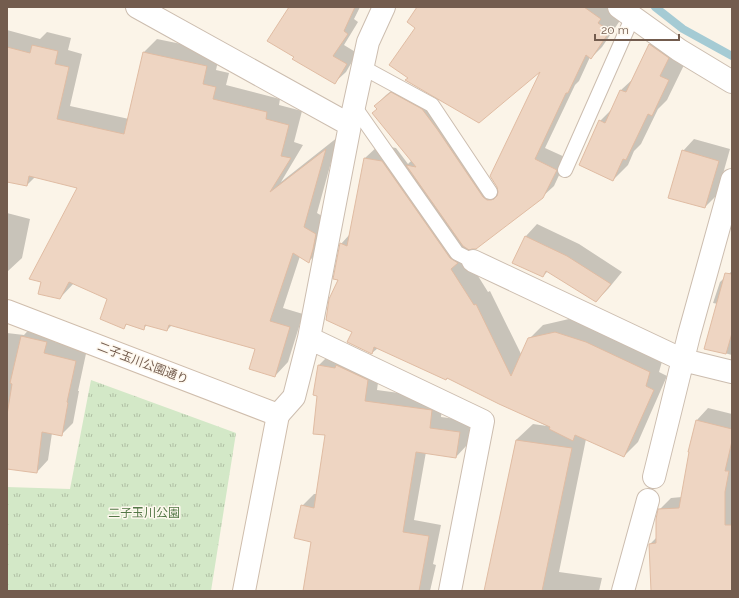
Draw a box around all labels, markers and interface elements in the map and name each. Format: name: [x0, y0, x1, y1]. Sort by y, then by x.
scale bar: [595, 16, 679, 42]
text: 20 m: [601, 23, 629, 37]
street label: 二子玉川公園通り: [96, 339, 190, 387]
park label: 二子玉川公園: [108, 506, 180, 520]

